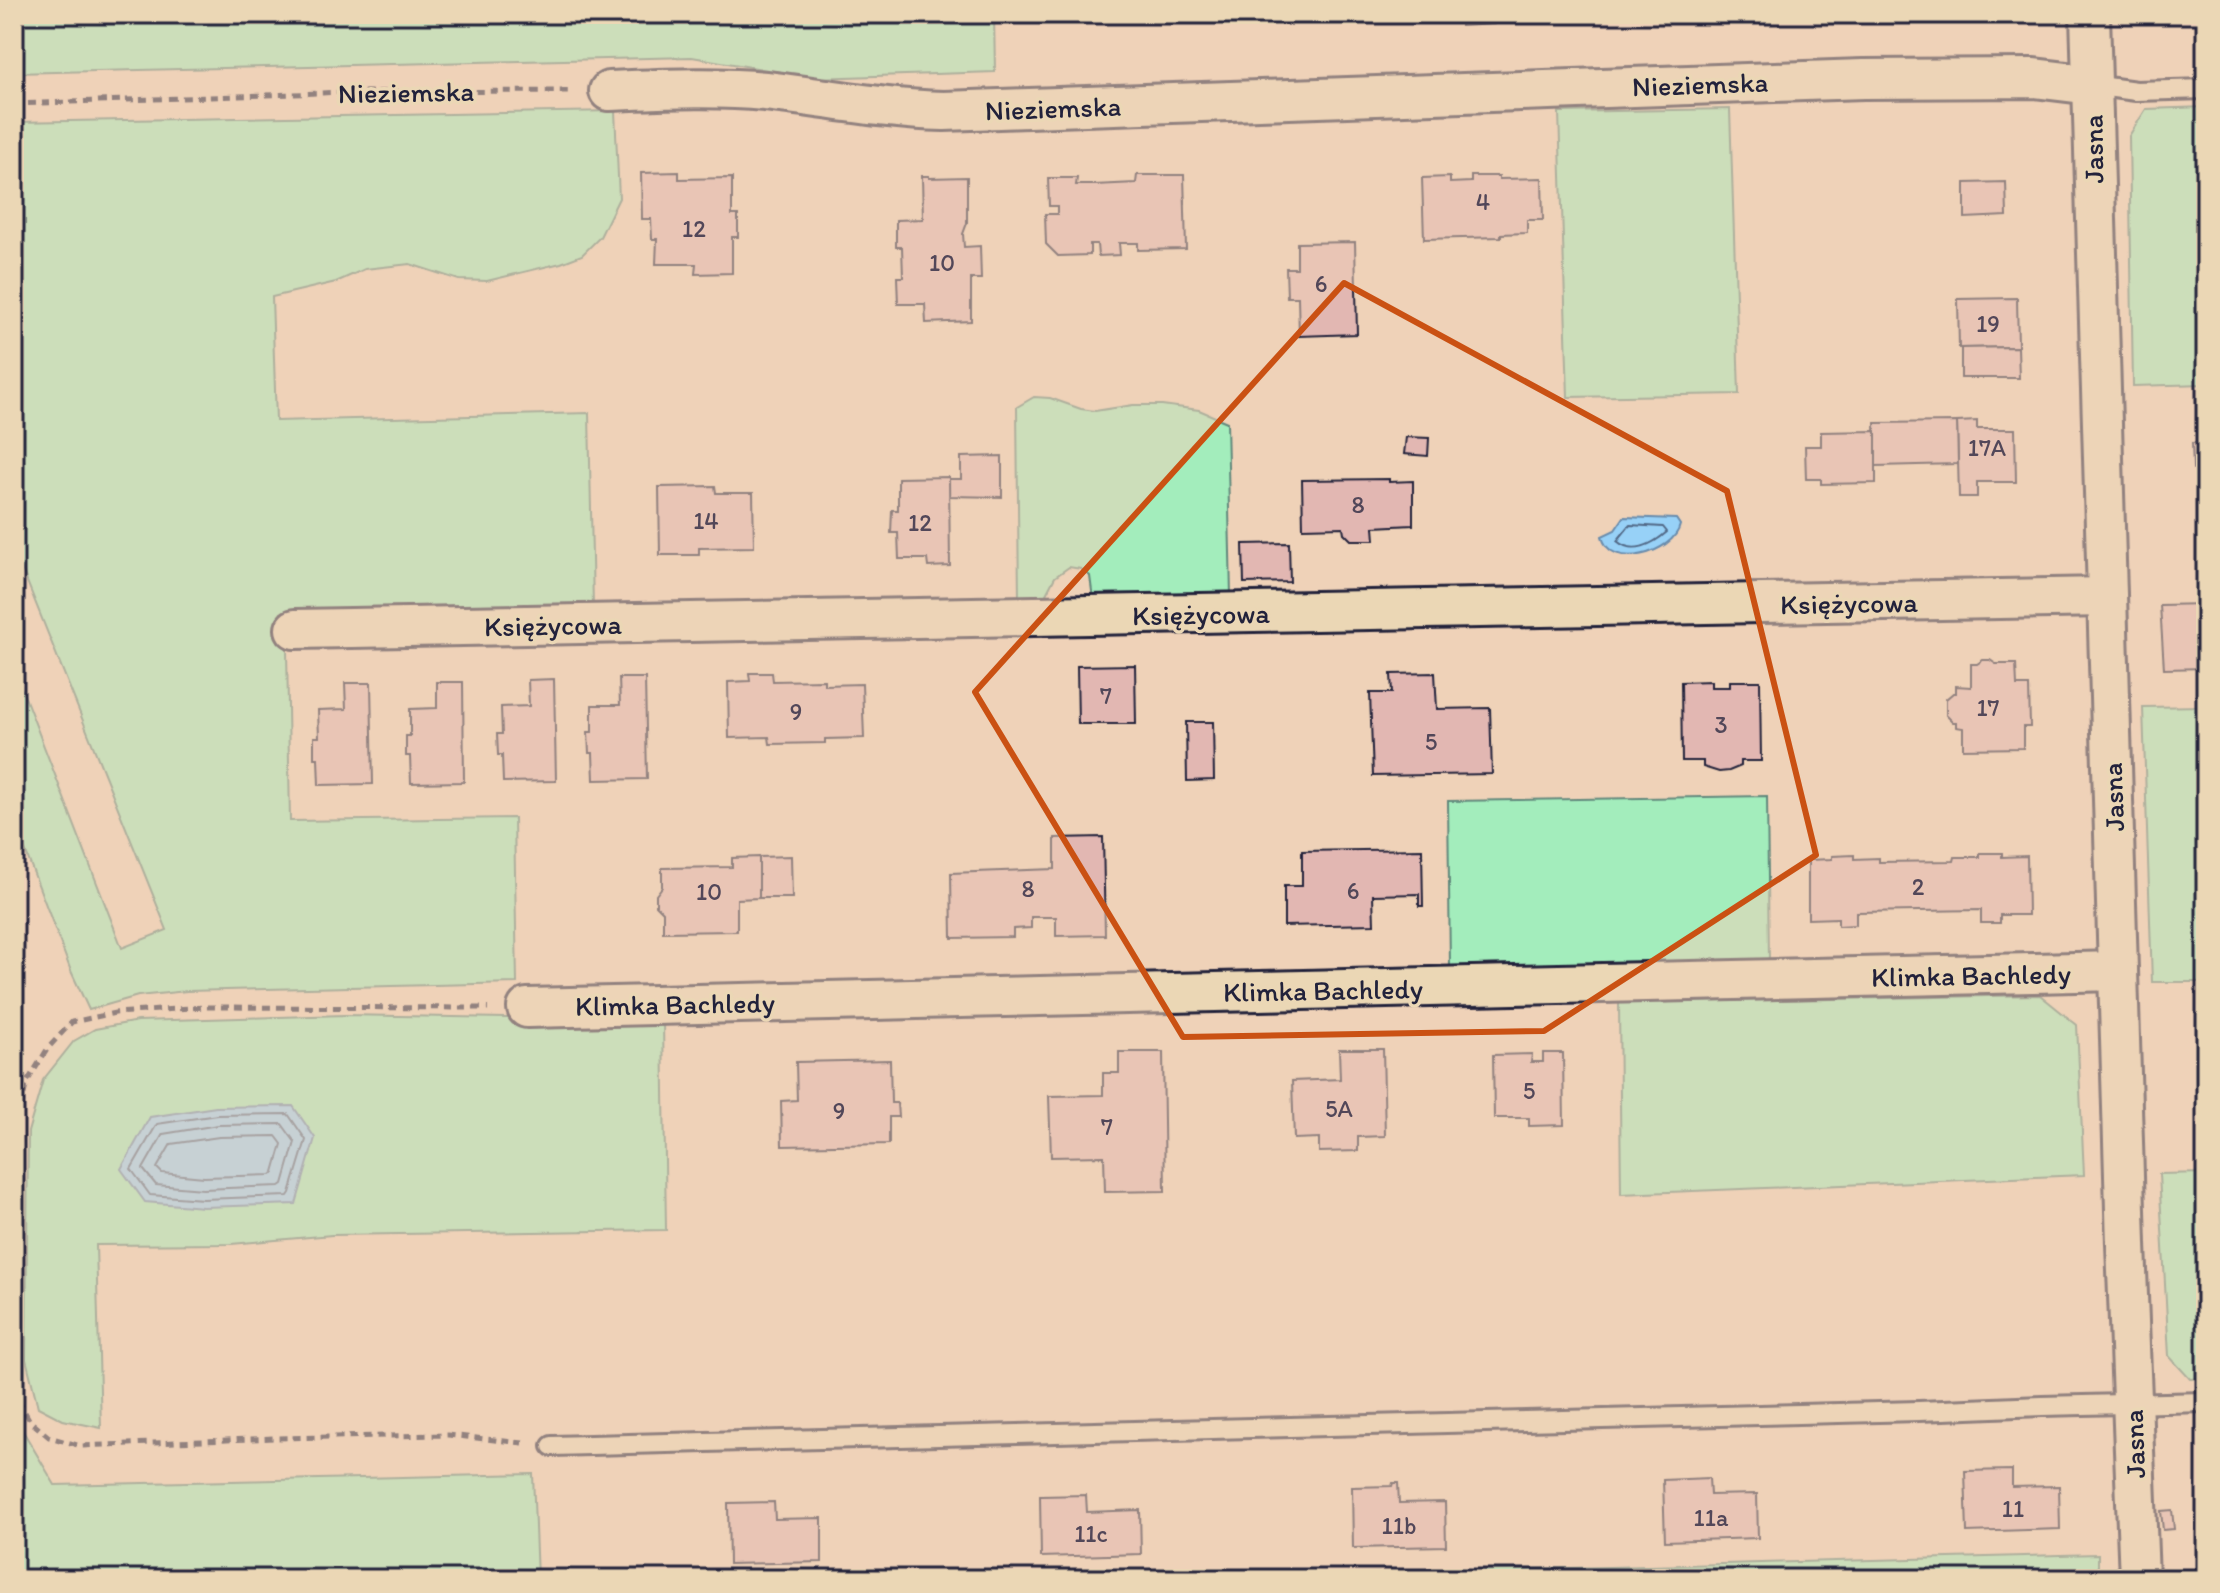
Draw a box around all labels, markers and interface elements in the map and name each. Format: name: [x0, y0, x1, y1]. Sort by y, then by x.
street label: Nieziemska: [1631, 65, 1769, 103]
street label: Nieziemska: [338, 74, 475, 110]
street label: Nieziemska: [984, 89, 1122, 127]
street label: Jasna: [2075, 114, 2111, 184]
house number: 4: [1476, 187, 1490, 216]
house number: 12: [682, 214, 706, 243]
house number: 10: [929, 248, 955, 277]
house number: 6: [1315, 269, 1327, 298]
house number: 19: [1976, 309, 2000, 338]
house number: 17A: [1968, 433, 2006, 462]
house number: 8: [1351, 490, 1365, 519]
house number: 14: [693, 506, 719, 535]
house number: 12: [908, 508, 932, 537]
street label: Księżycowa: [1780, 585, 1919, 621]
street label: Księżycowa: [1132, 596, 1271, 632]
street label: Księżycowa: [484, 607, 623, 643]
house number: 7: [1100, 681, 1112, 710]
house number: 17: [1976, 693, 2000, 722]
house number: 9: [790, 697, 802, 726]
house number: 3: [1714, 710, 1728, 739]
house number: 5: [1425, 727, 1437, 756]
street label: Jasna: [2095, 762, 2131, 832]
house number: 2: [1912, 872, 1925, 901]
house number: 8: [1021, 874, 1035, 903]
house number: 6: [1347, 876, 1359, 905]
house number: 10: [696, 877, 722, 906]
street label: Klimka Bachledy: [1871, 956, 2071, 994]
street label: Klimka Bachledy: [1223, 971, 1423, 1009]
street label: Klimka Bachledy: [575, 985, 775, 1023]
house number: 5: [1523, 1076, 1535, 1105]
house number: 5A: [1325, 1094, 1353, 1123]
house number: 9: [833, 1096, 845, 1125]
house number: 7: [1101, 1112, 1113, 1141]
street label: Jasna: [2116, 1409, 2152, 1479]
house number: 11: [2002, 1494, 2024, 1523]
house number: 11a: [1694, 1503, 1729, 1532]
house number: 11b: [1382, 1511, 1416, 1540]
house number: 11c: [1074, 1519, 1108, 1548]

